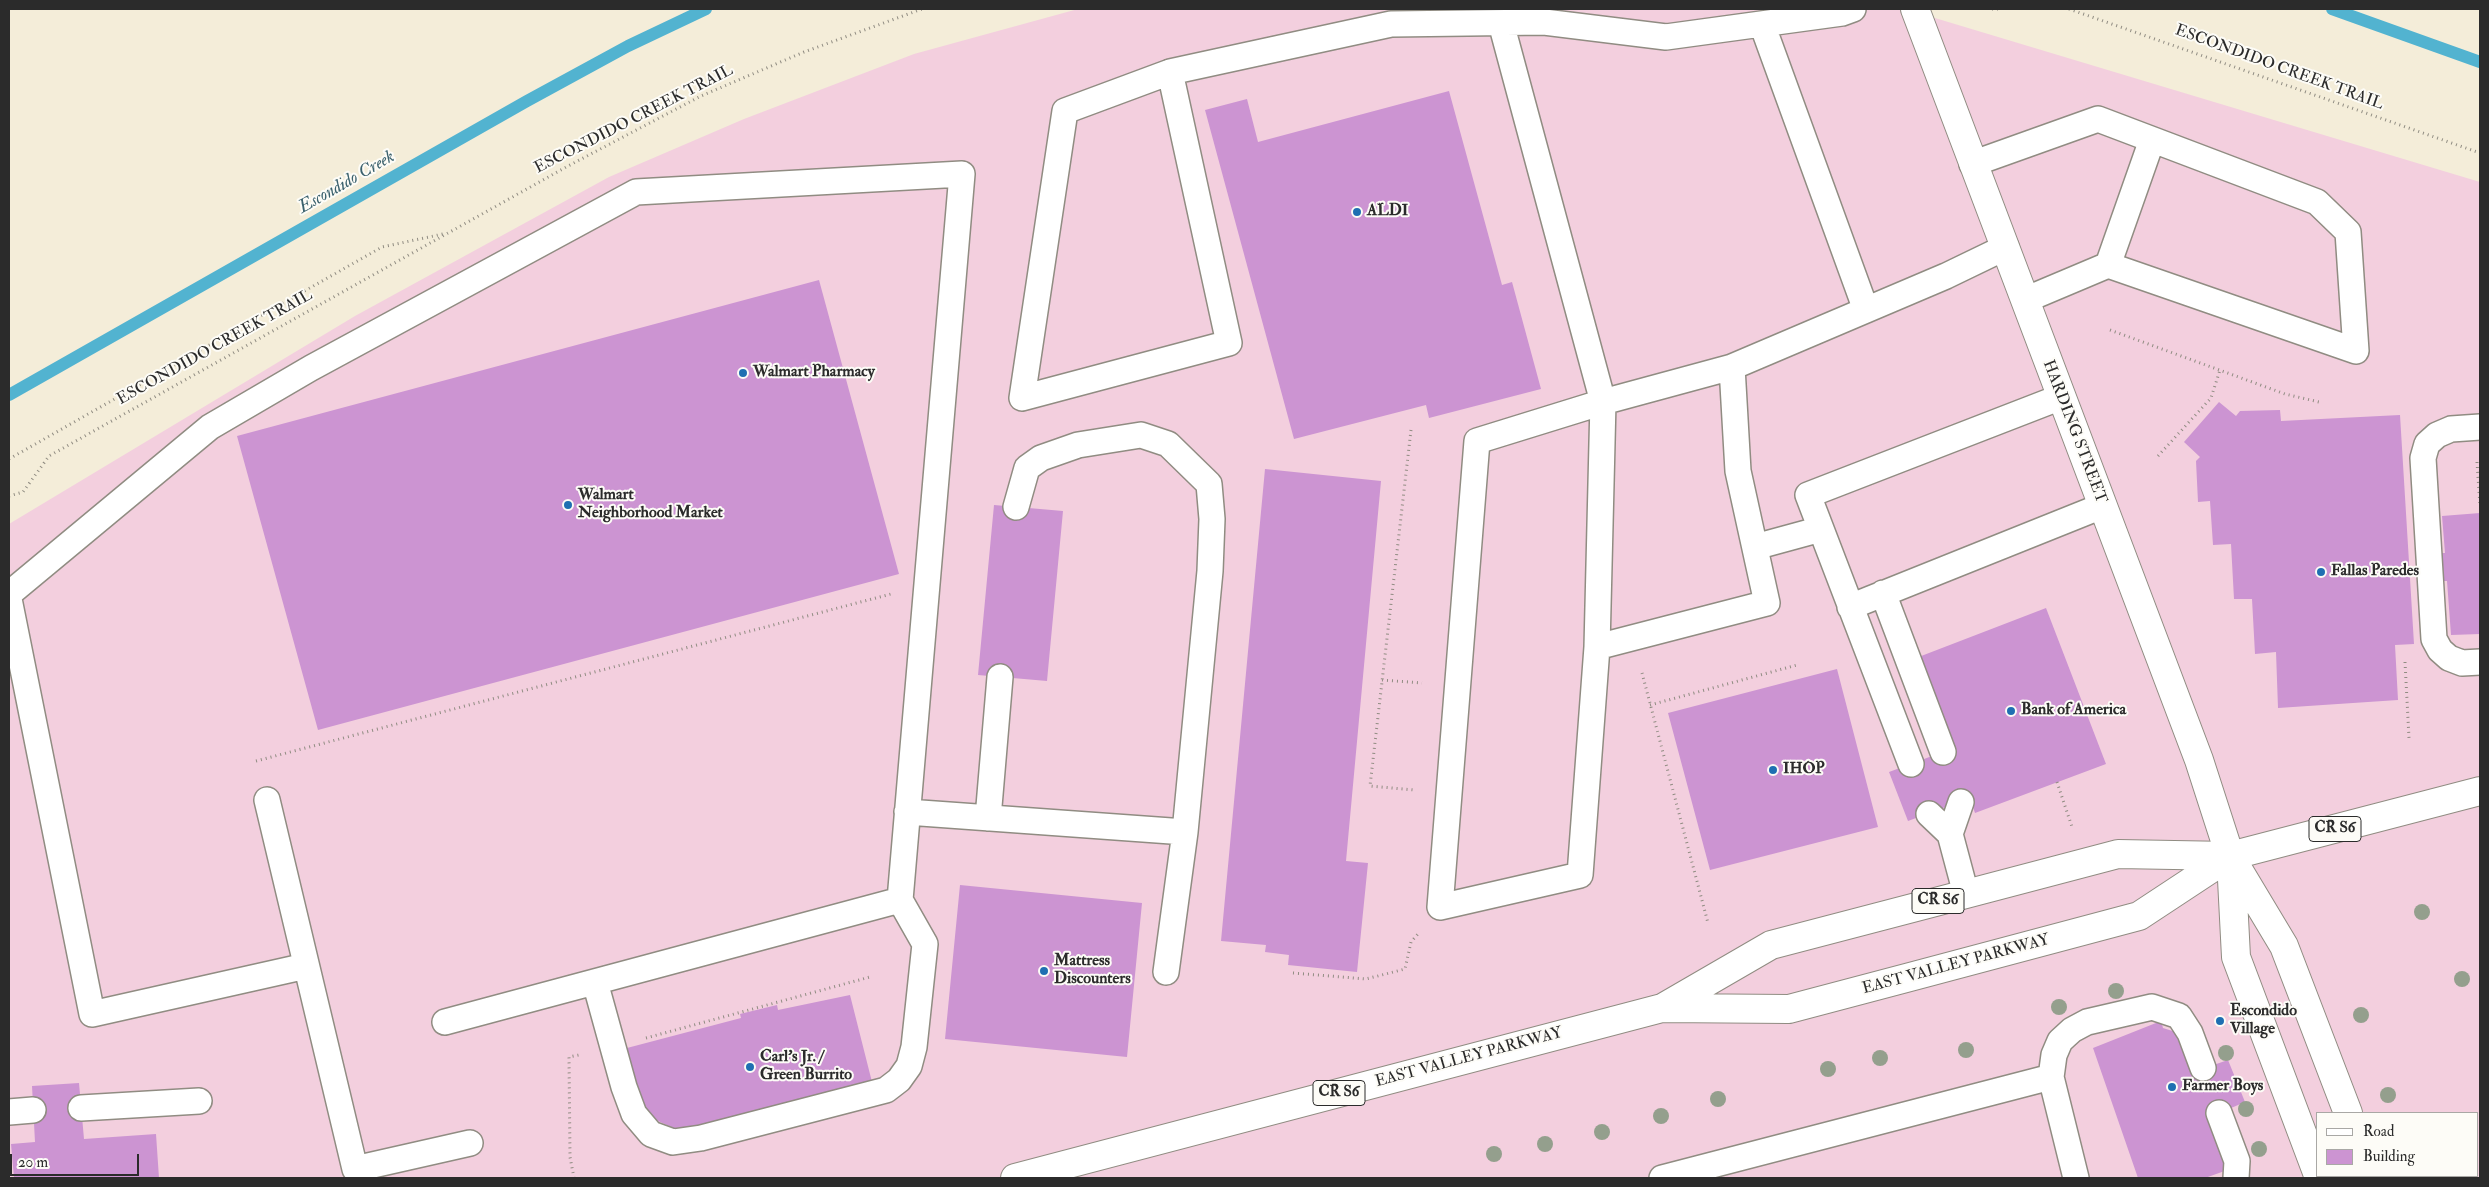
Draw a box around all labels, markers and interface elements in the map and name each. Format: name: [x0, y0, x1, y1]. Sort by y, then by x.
street label: ESCONDIDO CREEK TRAIL: [2172, 21, 2386, 115]
street label: ESCONDIDO CREEK TRAIL: [531, 61, 737, 179]
water label: Escondido Creek: [295, 147, 399, 219]
place label: ALDI: [1367, 202, 1408, 222]
marker: ALDI: [1351, 206, 1363, 218]
street label: ESCONDIDO CREEK TRAIL: [114, 286, 316, 410]
street label: HARDING STREET: [2038, 358, 2110, 506]
place label: Walmart Pharmacy: [753, 363, 875, 383]
marker: Walmart Pharmacy: [737, 367, 749, 379]
place label: Walmart Neighborhood Market: [578, 486, 723, 524]
marker: Walmart Neighborhood Market: [562, 499, 574, 511]
place label: Fallas Paredes: [2331, 562, 2419, 582]
marker: Fallas Paredes: [2315, 566, 2327, 578]
place label: Bank of America: [2021, 701, 2126, 721]
marker: Bank of America: [2005, 705, 2017, 717]
place label: IHOP: [1783, 760, 1825, 780]
marker: IHOP: [1767, 764, 1779, 776]
road number: CR S6: [2309, 816, 2361, 842]
road number: CR S6: [1912, 888, 1964, 914]
street label: EAST VALLEY PARKWAY: [1860, 931, 2052, 999]
place label: Mattress Discounters: [1054, 952, 1131, 990]
marker: Mattress Discounters: [1038, 965, 1050, 977]
place label: Escondido Village: [2230, 1002, 2297, 1040]
marker: Escondido Village: [2214, 1015, 2226, 1027]
street label: EAST VALLEY PARKWAY: [1373, 1024, 1565, 1092]
place label: Carl's Jr. / Green Burrito: [760, 1048, 852, 1086]
marker: Carl's Jr. / Green Burrito: [744, 1061, 756, 1073]
place label: Farmer Boys: [2182, 1077, 2263, 1097]
road number: CR S6: [1313, 1080, 1365, 1106]
marker: Farmer Boys: [2166, 1081, 2178, 1093]
legend: [2316, 1112, 2479, 1177]
text: Road: [2363, 1122, 2394, 1141]
scale bar: [12, 1144, 141, 1176]
text: Building: [2363, 1147, 2415, 1166]
text: 20 m: [18, 1153, 48, 1172]

